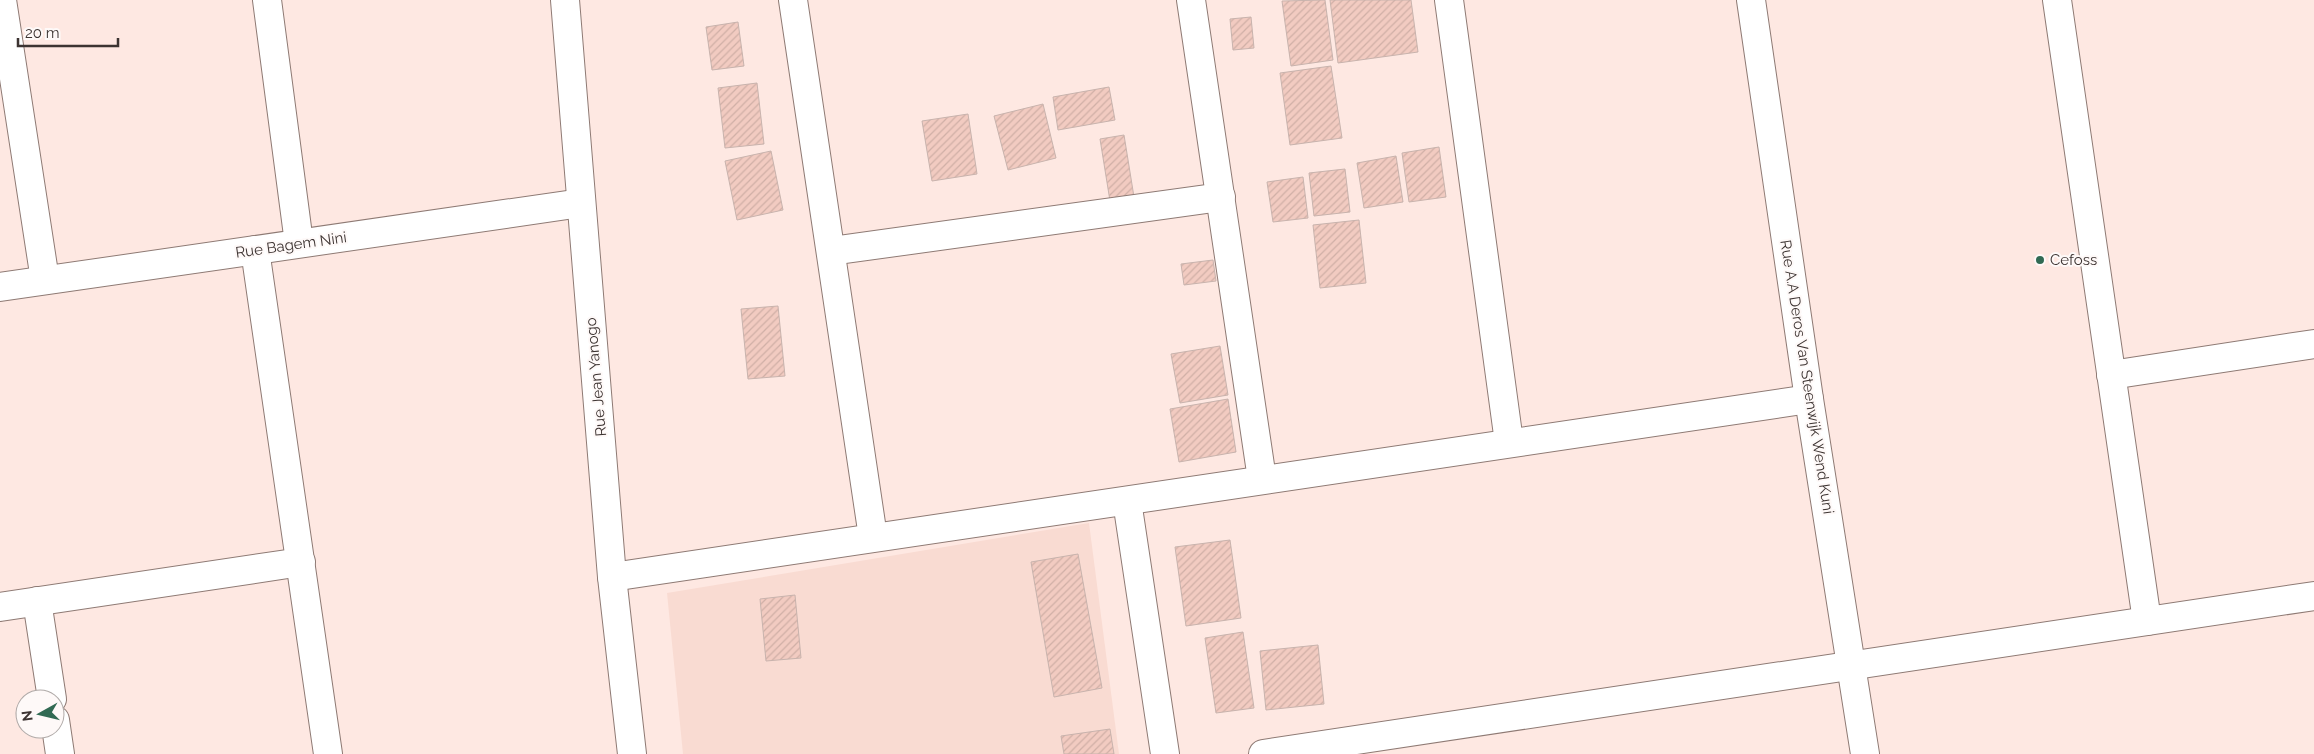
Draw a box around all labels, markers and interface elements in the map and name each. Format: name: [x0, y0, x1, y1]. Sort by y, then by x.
scale bar: [18, 15, 118, 47]
text: 20 m: [25, 24, 60, 42]
street label: Rue Bagem Nini: [234, 228, 348, 262]
street label: Rue A.A Deros Van Steenwijk Wend Kuni: [1776, 239, 1838, 515]
place label: Cefoss: [2050, 251, 2097, 269]
marker: Cefoss: [2034, 254, 2046, 266]
street label: Rue Jean Yanogo: [582, 317, 610, 437]
north arrow: [15, 689, 65, 739]
text: N: [18, 709, 36, 722]

